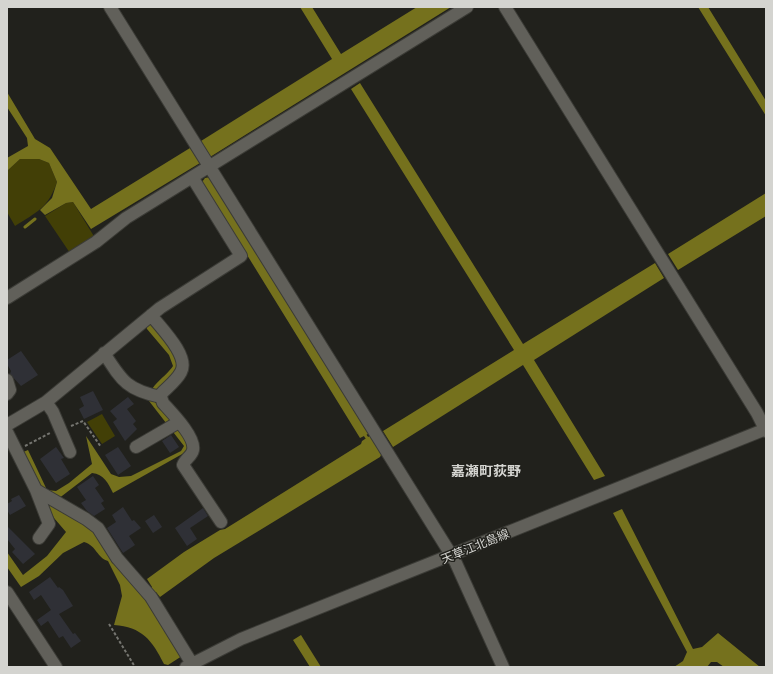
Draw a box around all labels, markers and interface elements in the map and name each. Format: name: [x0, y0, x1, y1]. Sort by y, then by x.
district label: 嘉瀬町荻野: [451, 461, 521, 480]
street label: 天草江北島線: [438, 525, 512, 567]

